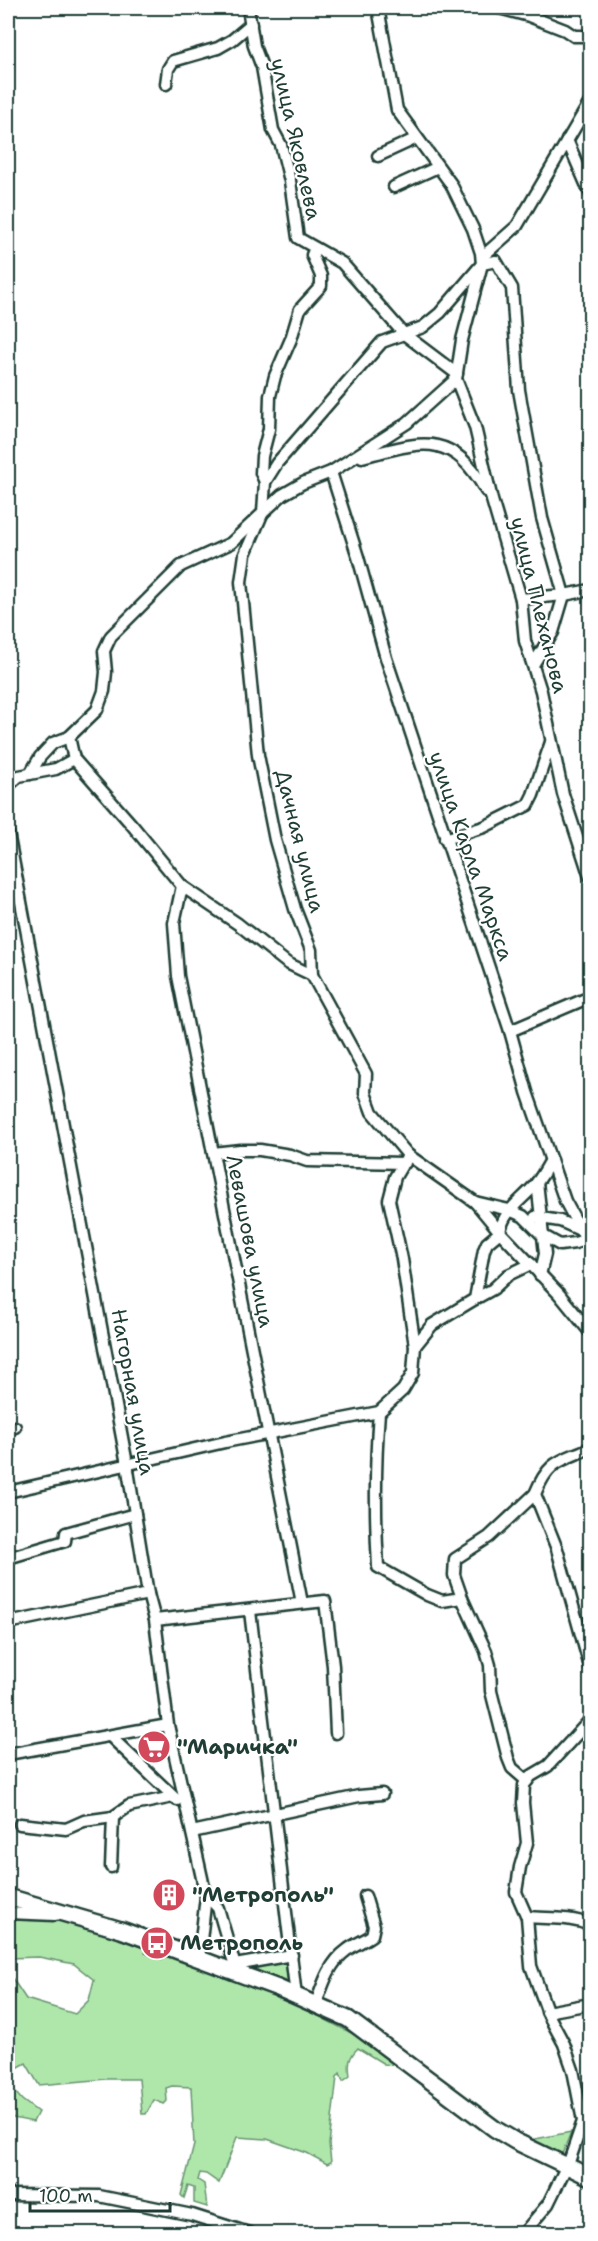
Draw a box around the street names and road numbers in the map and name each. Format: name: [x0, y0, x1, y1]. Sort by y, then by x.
street label: улица Яковлева: [264, 55, 328, 223]
street label: улица Плеханова: [504, 514, 574, 696]
street label: улица Карла Маркса: [422, 748, 520, 964]
street label: Дачная улица: [269, 766, 331, 916]
street label: Левашова улица: [220, 1152, 280, 1330]
street label: Нагорная улица: [105, 1307, 161, 1477]

